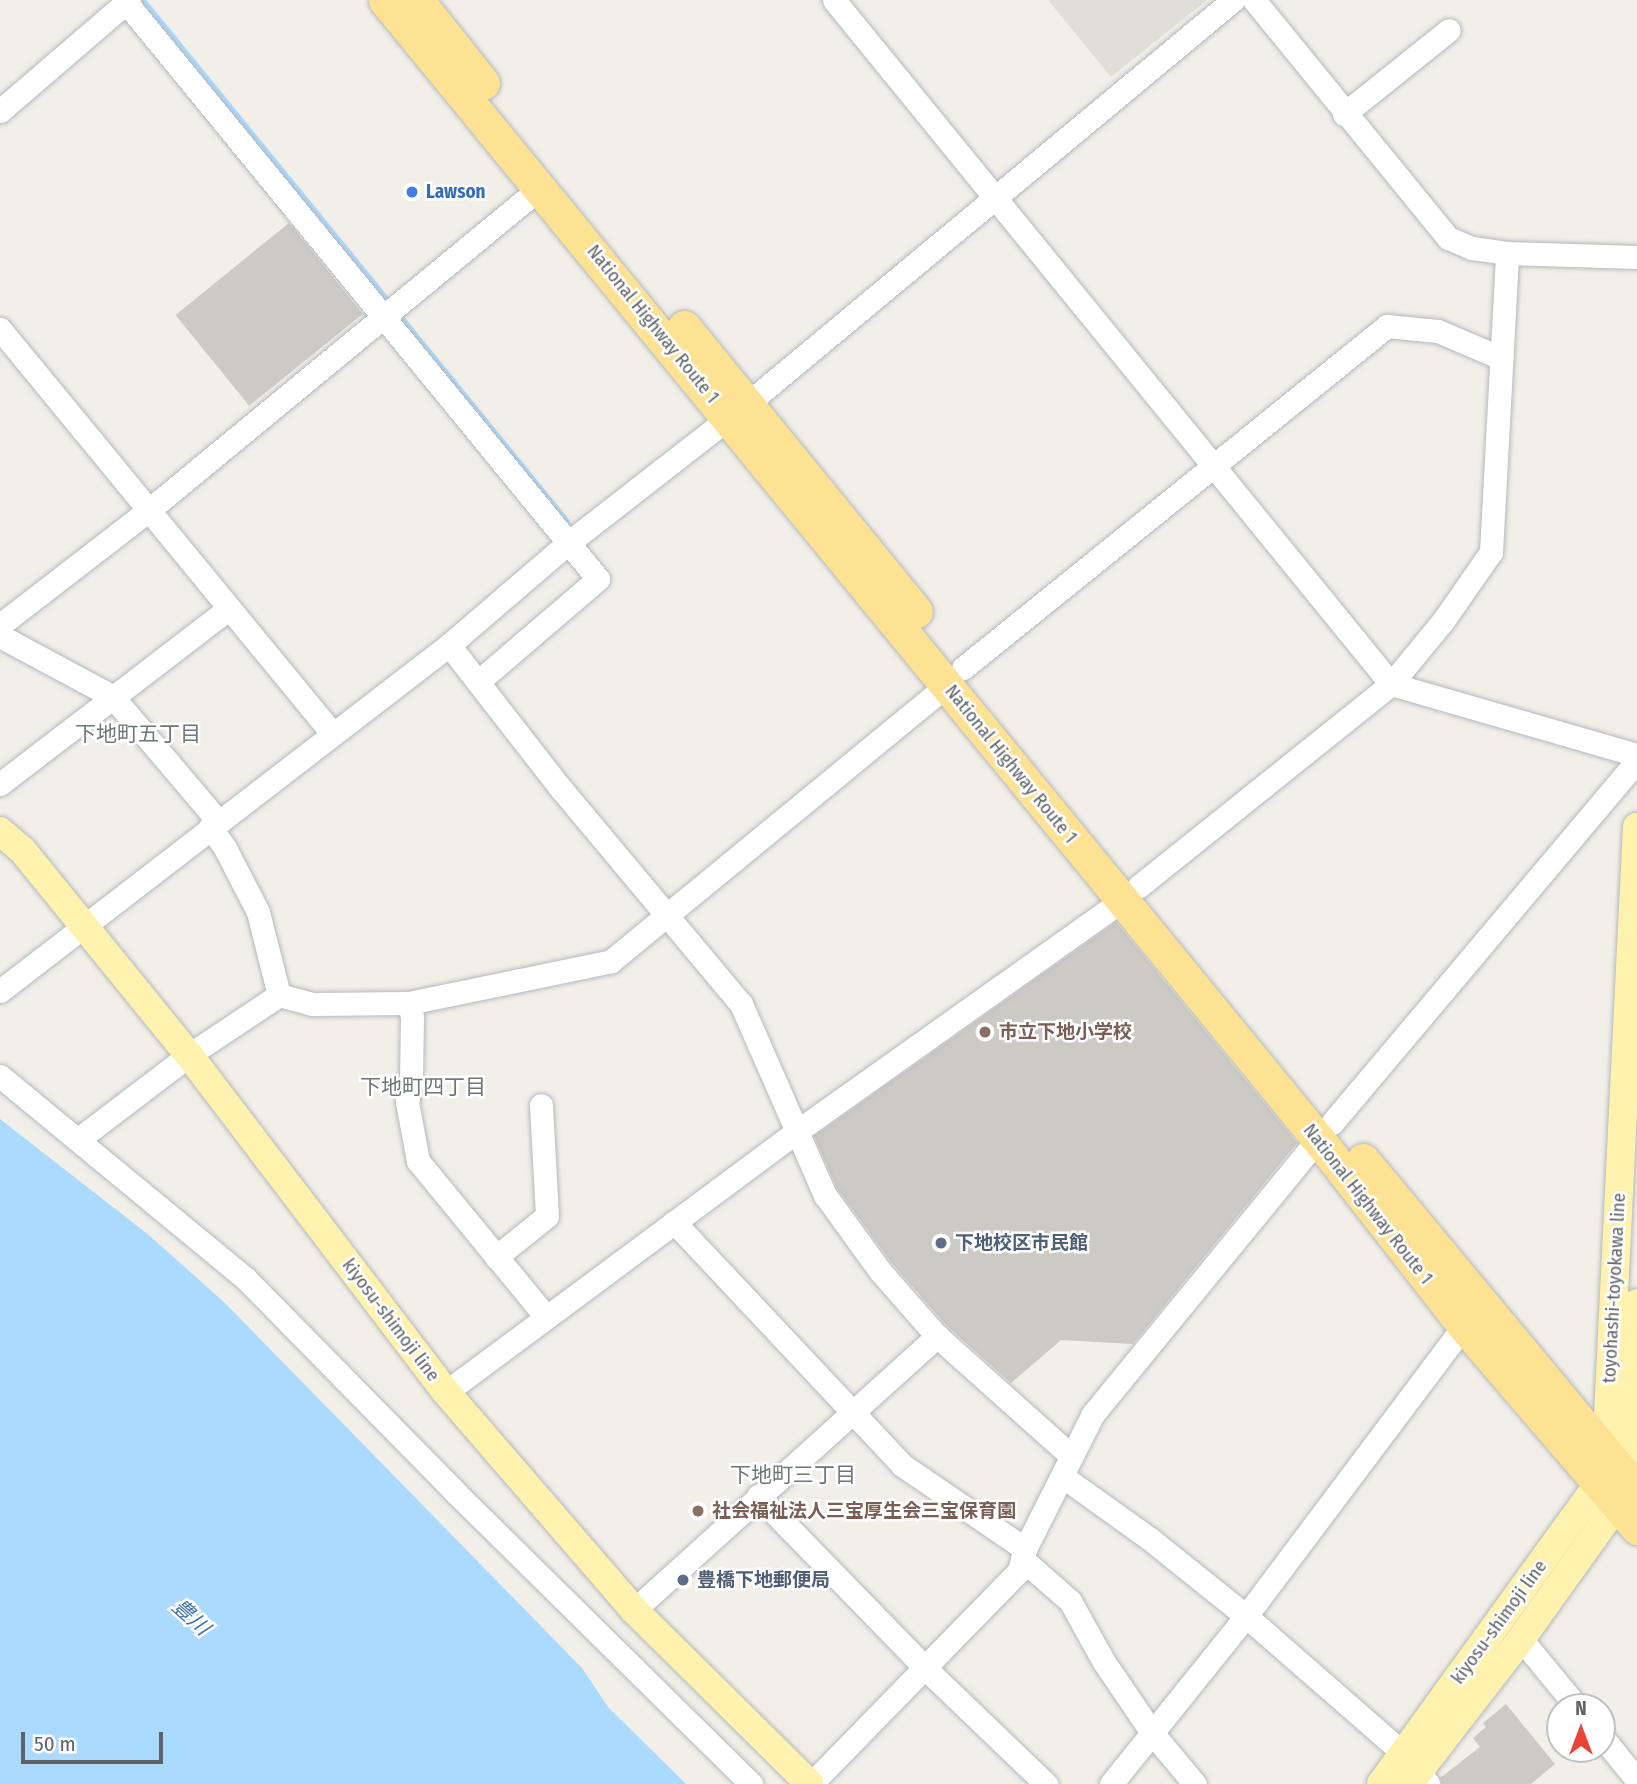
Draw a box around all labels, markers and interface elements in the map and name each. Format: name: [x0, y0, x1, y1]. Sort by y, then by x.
place label: Lawson: [426, 181, 486, 203]
marker: Lawson: [404, 184, 420, 200]
street label: National Highway Route 1: [582, 240, 724, 408]
street label: National Highway Route 1: [940, 680, 1082, 848]
district label: 下地町五丁目: [75, 721, 201, 747]
place label: 市立下地小学校: [999, 1021, 1132, 1043]
marker: 市立下地小学校: [977, 1024, 993, 1040]
district label: 下地町四丁目: [360, 1074, 486, 1100]
street label: National Highway Route 1: [1298, 1119, 1438, 1289]
street label: toyohashi-toyokawa line: [1598, 1192, 1630, 1384]
place label: 下地校区市民館: [955, 1232, 1088, 1254]
marker: 下地校区市民館: [933, 1235, 949, 1251]
street label: kiyosu-shimoji line: [337, 1254, 445, 1386]
district label: 下地町三丁目: [730, 1462, 856, 1488]
place label: 社会福祉法人三宝厚生会三宝保育園: [712, 1500, 1016, 1522]
marker: 社会福祉法人三宝厚生会三宝保育園: [690, 1503, 706, 1519]
street label: kiyosu-shimoji line: [1446, 1555, 1552, 1689]
place label: 豊橋下地郵便局: [697, 1569, 830, 1591]
marker: 豊橋下地郵便局: [675, 1572, 691, 1588]
water label: 豊川: [167, 1594, 215, 1640]
north arrow: [1546, 1693, 1616, 1763]
text: N: [1575, 1697, 1587, 1720]
scale bar: [24, 1718, 166, 1762]
text: 50 m: [34, 1731, 76, 1757]

